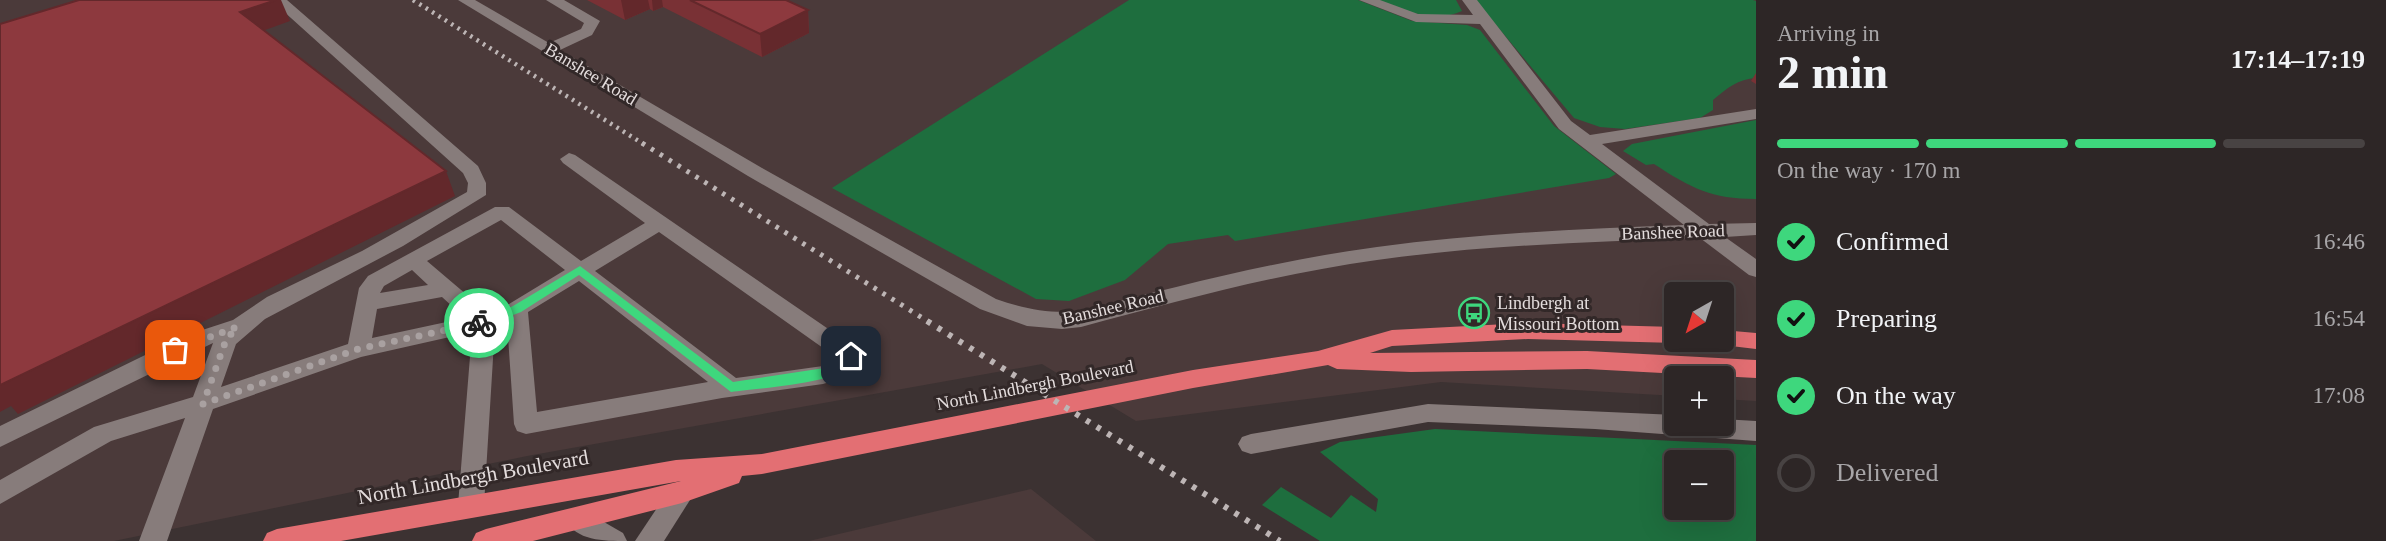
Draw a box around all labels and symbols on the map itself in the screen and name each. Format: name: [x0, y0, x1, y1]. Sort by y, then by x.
street label: Banshee Road: [541, 39, 641, 109]
street label: Banshee Road: [1621, 220, 1725, 244]
north arrow: [1664, 282, 1734, 352]
street label: Banshee Road: [1060, 286, 1166, 328]
courier: [444, 288, 514, 358]
place label: Lindbergh at Missouri Bottom: [1497, 293, 1620, 334]
bus stop icon: Lindbergh at Missouri Bottom: [1457, 296, 1491, 330]
pin: [145, 320, 205, 380]
pin: [821, 326, 881, 386]
street label: North Lindbergh Boulevard: [935, 356, 1135, 414]
street label: North Lindbergh Boulevard: [356, 445, 591, 509]

